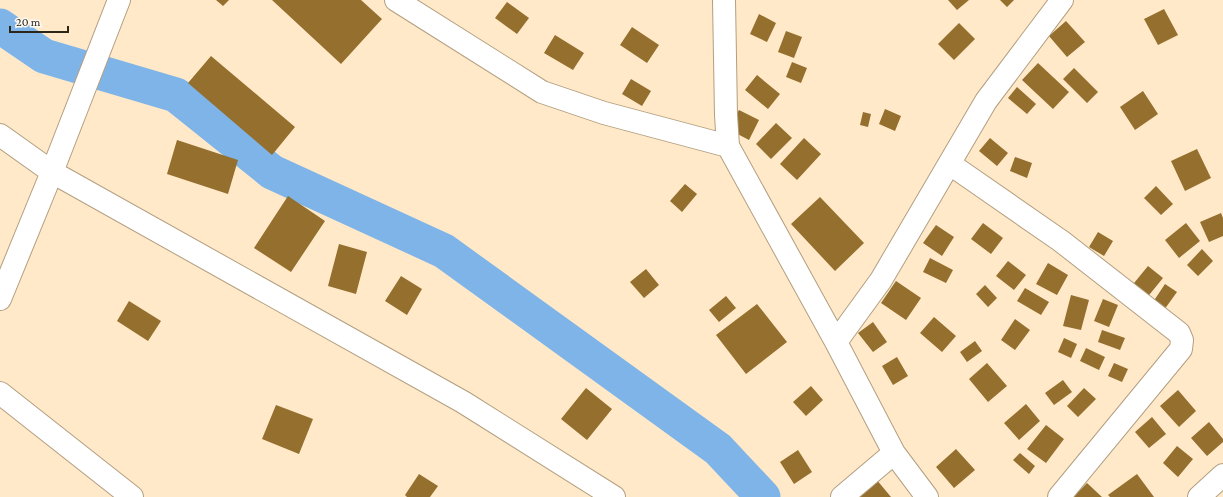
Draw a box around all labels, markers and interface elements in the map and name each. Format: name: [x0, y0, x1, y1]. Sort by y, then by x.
scale bar: [10, 8, 68, 34]
text: 20 m: [16, 15, 41, 29]

